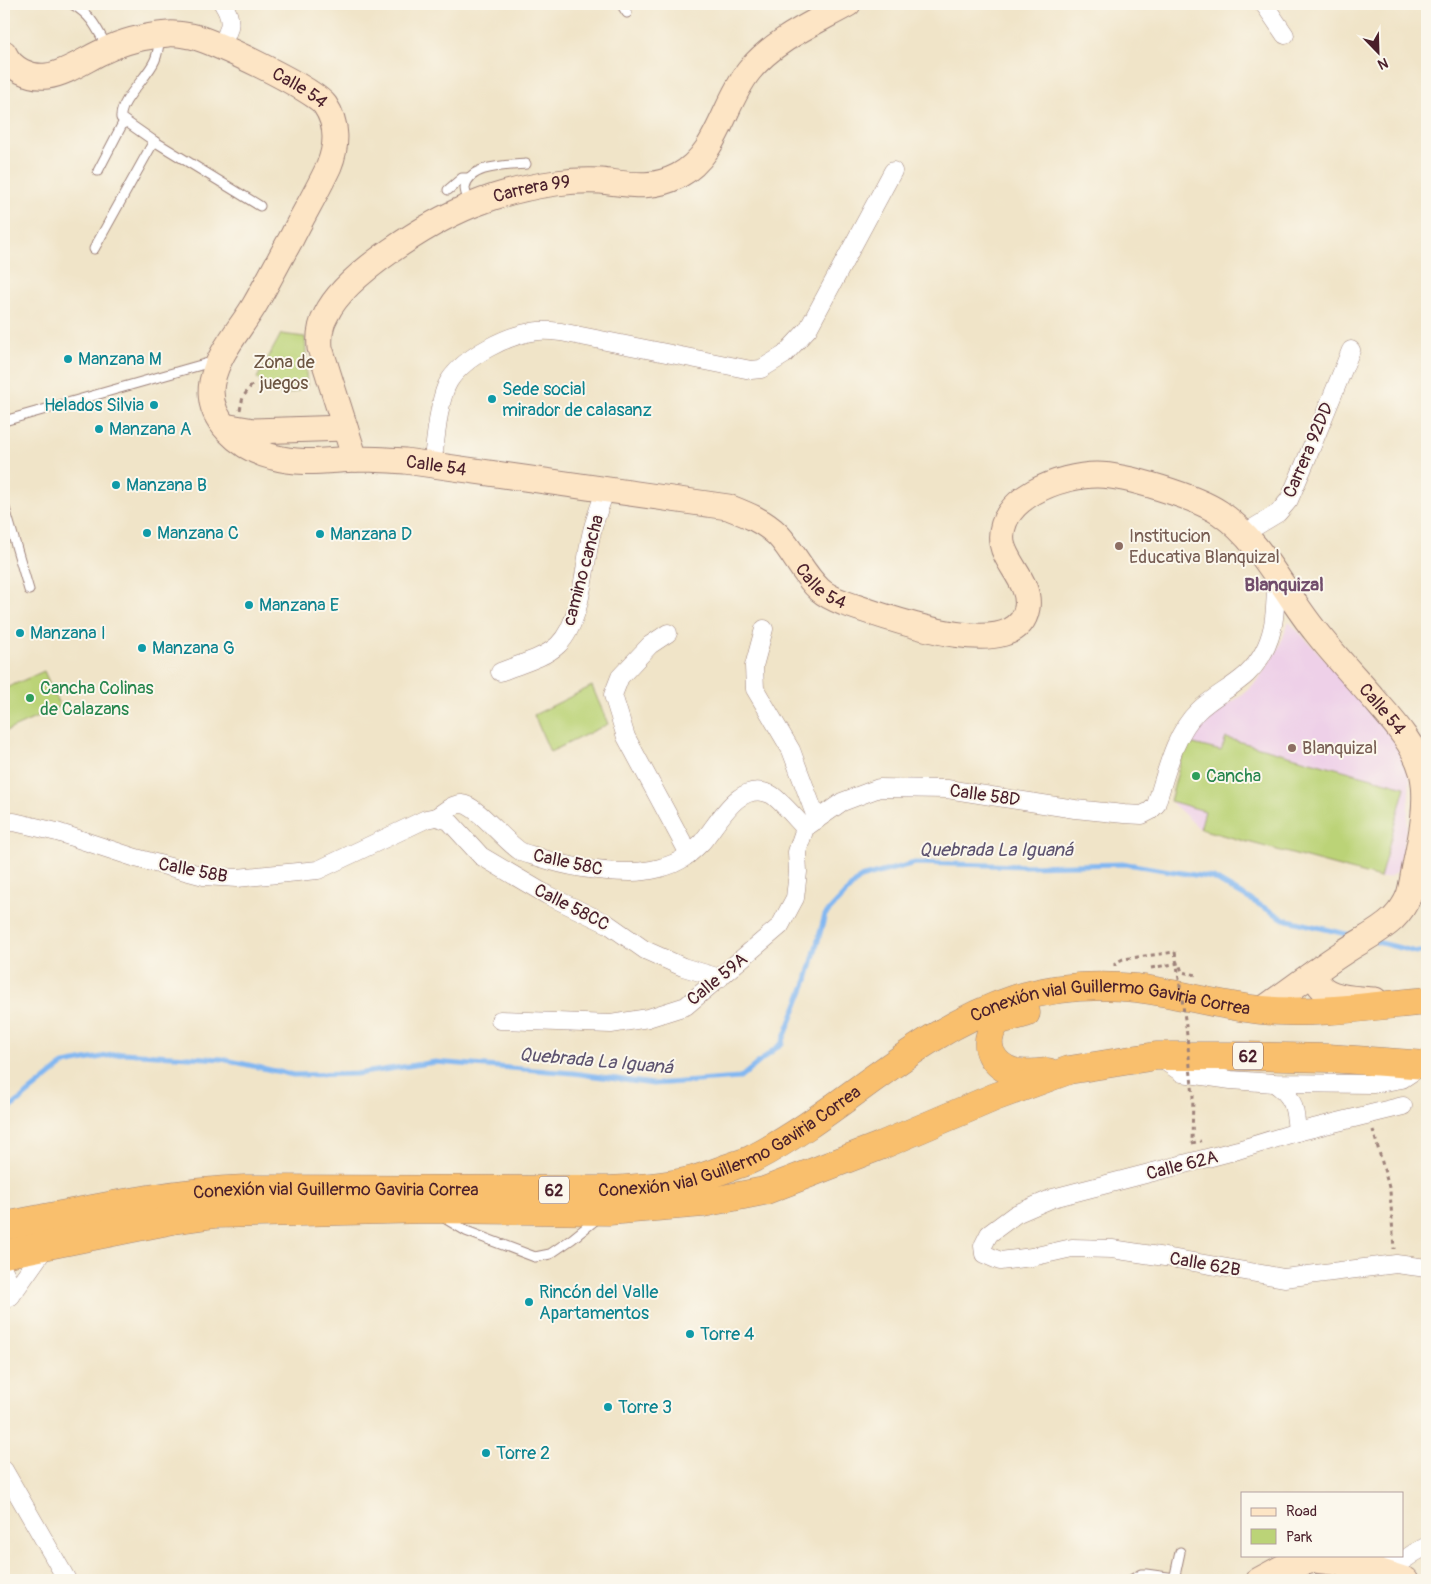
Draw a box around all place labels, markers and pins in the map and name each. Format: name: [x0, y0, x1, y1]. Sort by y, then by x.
place label: Manzana M: [78, 348, 162, 371]
marker: Manzana M: [62, 353, 74, 365]
place label: Sede social mirador de calasanz: [502, 378, 652, 422]
marker: Sede social mirador de calasanz: [486, 393, 498, 405]
place label: Helados Silvia: [44, 394, 144, 417]
marker: Helados Silvia: [148, 399, 160, 411]
place label: Manzana A: [109, 418, 192, 441]
marker: Manzana A: [93, 423, 105, 435]
place label: Manzana B: [126, 474, 207, 497]
marker: Manzana B: [110, 479, 122, 491]
place label: Manzana C: [157, 522, 239, 545]
place label: Manzana D: [330, 523, 412, 546]
place label: Institucion Educativa Blanquizal: [1129, 525, 1280, 569]
marker: Manzana C: [141, 527, 153, 539]
marker: Manzana D: [314, 528, 326, 540]
marker: Institucion Educativa Blanquizal: [1113, 540, 1125, 552]
place label: Manzana E: [259, 594, 339, 617]
marker: Manzana E: [243, 599, 255, 611]
place label: Manzana I: [30, 622, 106, 645]
marker: Manzana I: [14, 627, 26, 639]
place label: Manzana G: [152, 637, 235, 660]
marker: Manzana G: [136, 642, 148, 654]
place label: Cancha Colinas de Calazans: [40, 677, 154, 721]
marker: Cancha Colinas de Calazans: [24, 692, 36, 704]
place label: Blanquizal: [1302, 737, 1377, 760]
marker: Blanquizal: [1286, 742, 1298, 754]
place label: Cancha: [1206, 765, 1261, 788]
marker: Cancha: [1190, 770, 1202, 782]
place label: Rincón del Valle Apartamentos: [539, 1281, 659, 1325]
marker: Rincón del Valle Apartamentos: [523, 1296, 535, 1308]
place label: Torre 4: [700, 1323, 755, 1346]
marker: Torre 4: [684, 1328, 696, 1340]
place label: Torre 3: [618, 1396, 672, 1419]
marker: Torre 3: [602, 1401, 614, 1413]
place label: Torre 2: [496, 1442, 550, 1465]
marker: Torre 2: [480, 1447, 492, 1459]

